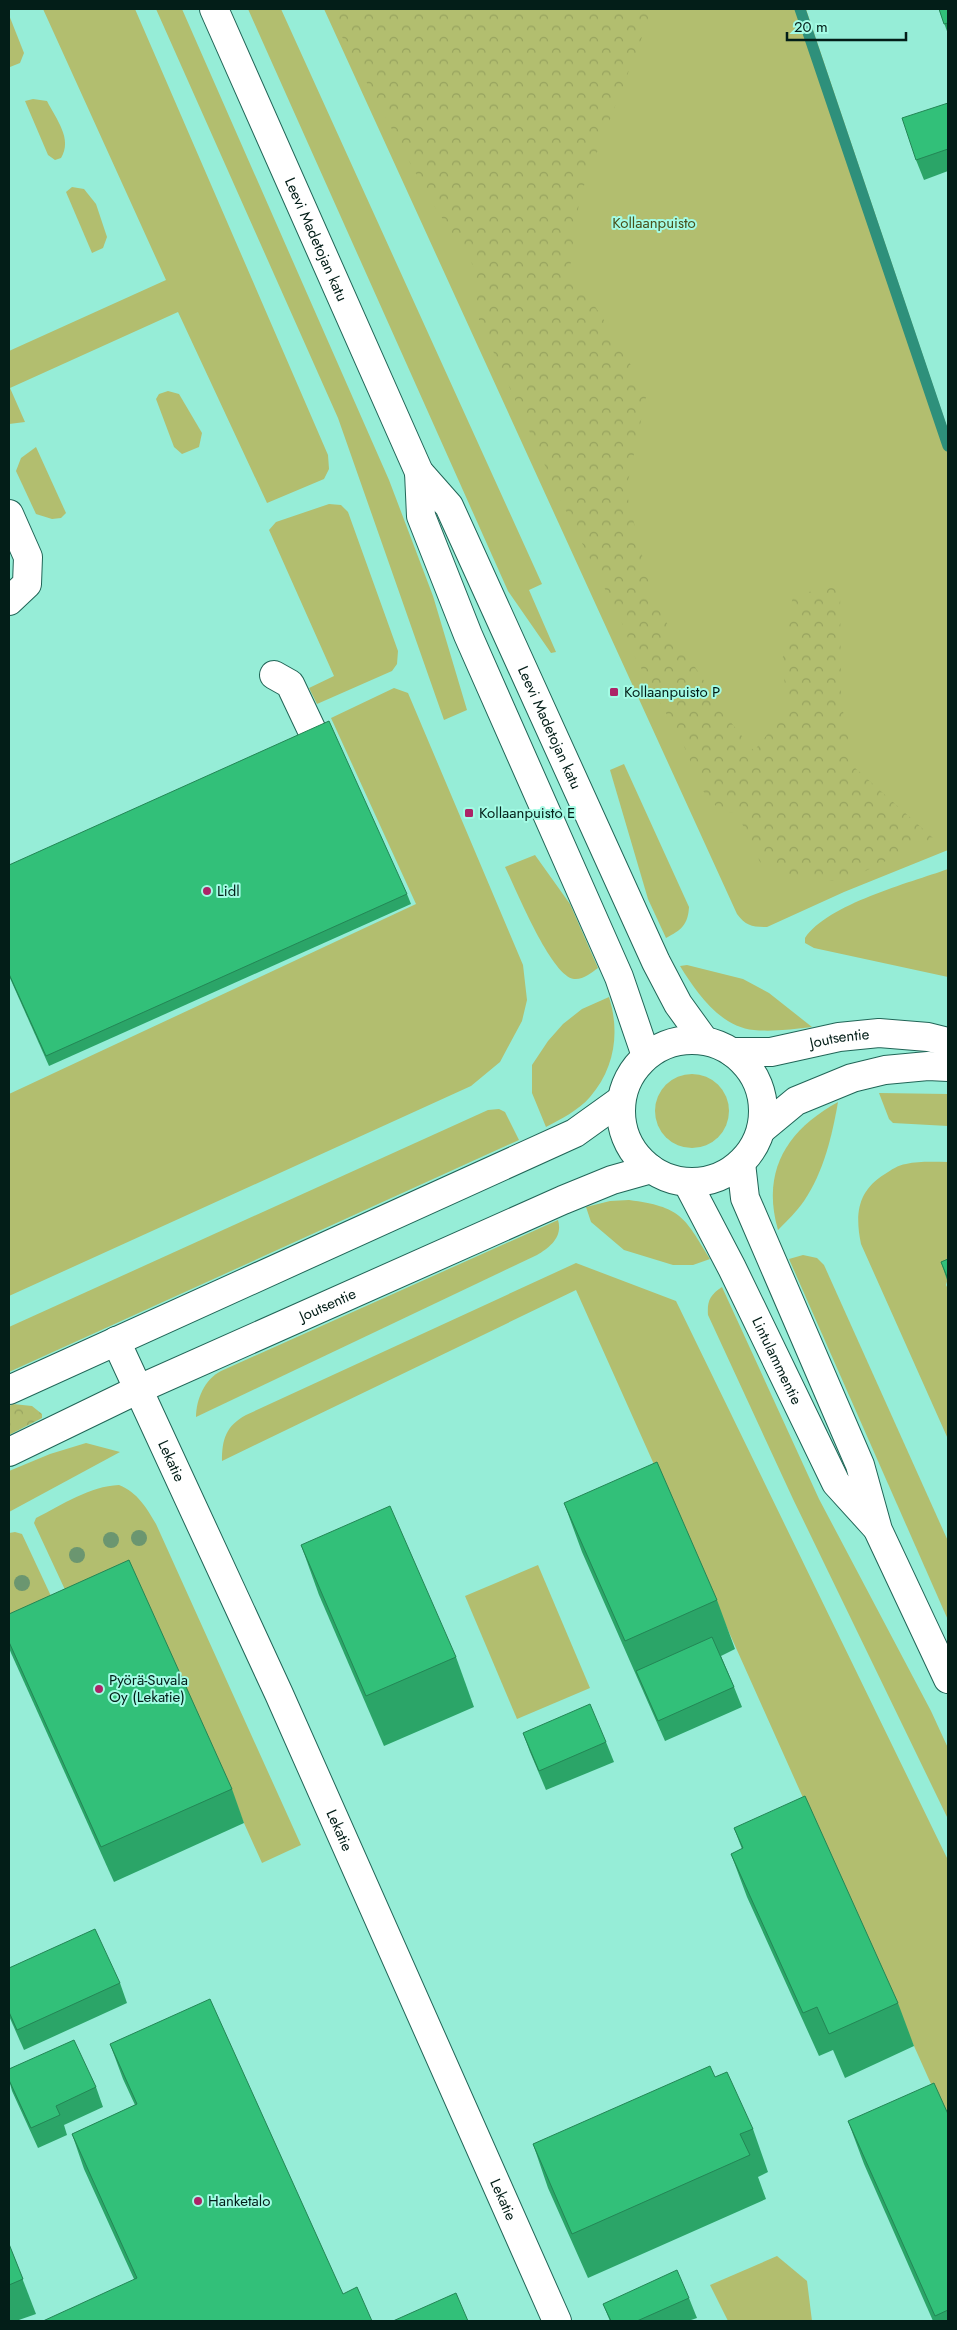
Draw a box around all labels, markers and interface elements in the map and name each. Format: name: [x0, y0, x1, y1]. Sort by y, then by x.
scale bar: [787, 10, 906, 42]
text: 20 m: [794, 16, 828, 38]
street label: Leevi Madetojan katu: [279, 174, 353, 305]
park label: Kollaanpuisto: [612, 212, 696, 234]
street label: Leevi Madetojan katu: [512, 662, 587, 793]
place label: Kollaanpuisto P: [624, 681, 720, 703]
marker: Kollaanpuisto P: [608, 686, 620, 698]
place label: Kollaanpuisto E: [479, 802, 575, 824]
marker: Kollaanpuisto E: [463, 807, 475, 819]
place label: Lidl: [217, 880, 240, 902]
marker: Lidl: [201, 885, 213, 897]
street label: Joutsentie: [806, 1023, 871, 1055]
street label: Joutsentie: [294, 1282, 360, 1328]
street label: Lintulammentie: [746, 1313, 808, 1408]
street label: Lekatie: [152, 1436, 191, 1485]
place label: Pyörä-Suvala Oy (Lekatie): [109, 1669, 188, 1708]
marker: Pyörä-Suvala Oy (Lekatie): [93, 1683, 105, 1695]
street label: Lekatie: [321, 1806, 358, 1855]
street label: Lekatie: [484, 2175, 522, 2224]
place label: Hanketalo: [208, 2190, 270, 2212]
marker: Hanketalo: [192, 2195, 204, 2207]

